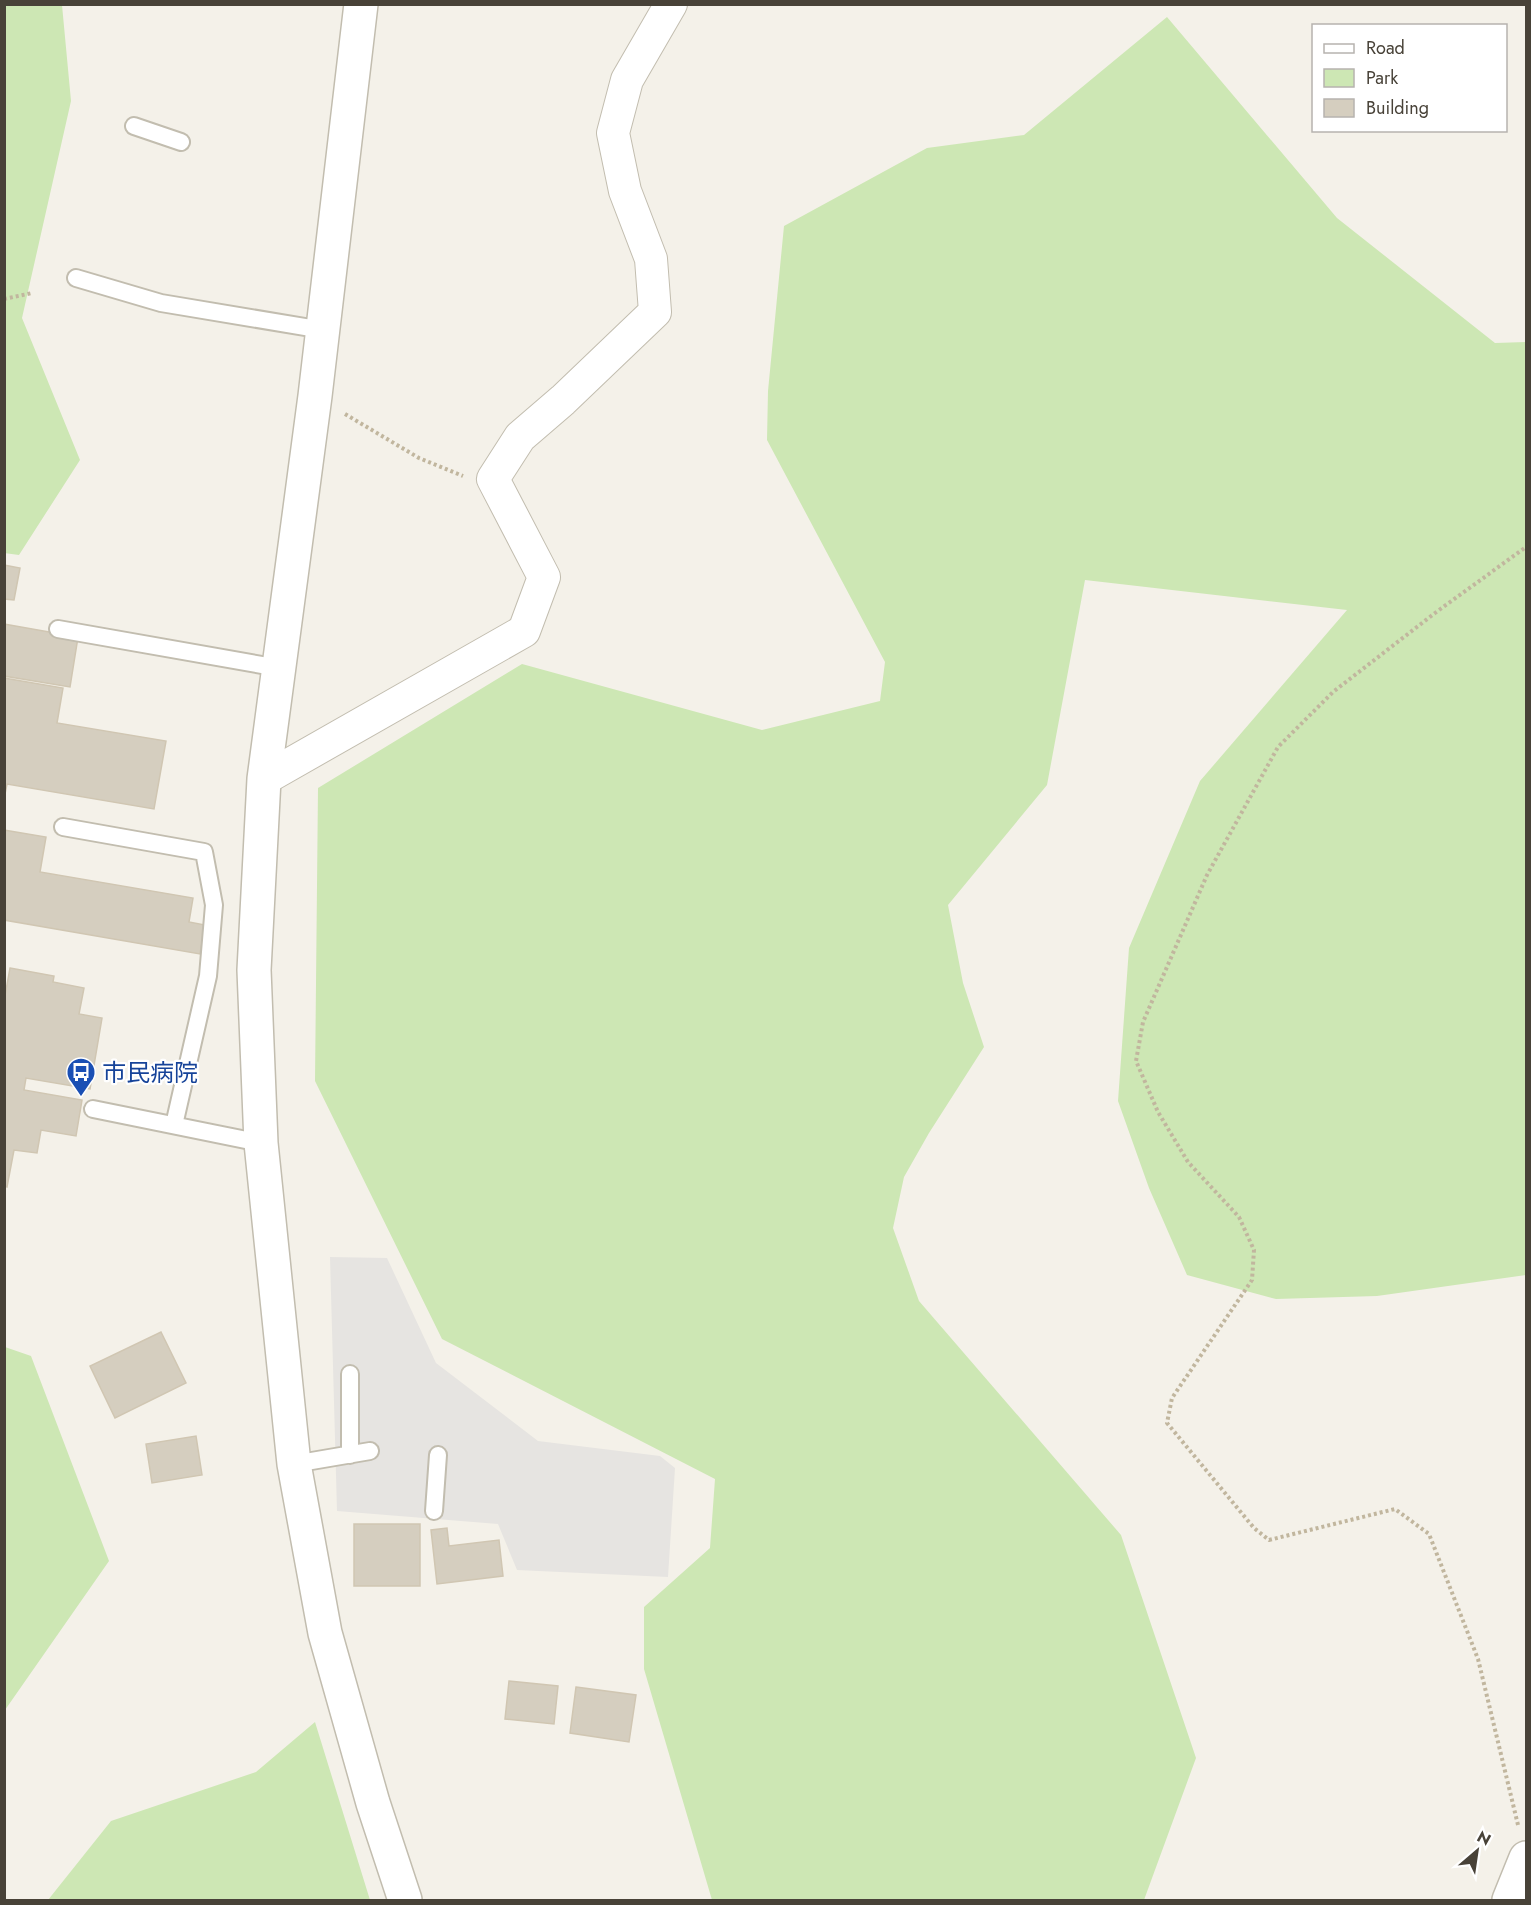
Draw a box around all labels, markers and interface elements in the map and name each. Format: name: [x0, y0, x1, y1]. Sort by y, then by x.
legend: [1312, 24, 1507, 132]
text: Road: [1366, 35, 1405, 61]
text: Park: [1366, 65, 1398, 91]
text: Building: [1366, 95, 1429, 121]
place label: 市民病院: [102, 1055, 198, 1090]
bus stop icon: 市民病院: [65, 1056, 97, 1098]
north arrow: [1447, 1821, 1507, 1881]
text: N: [1473, 1825, 1495, 1851]

